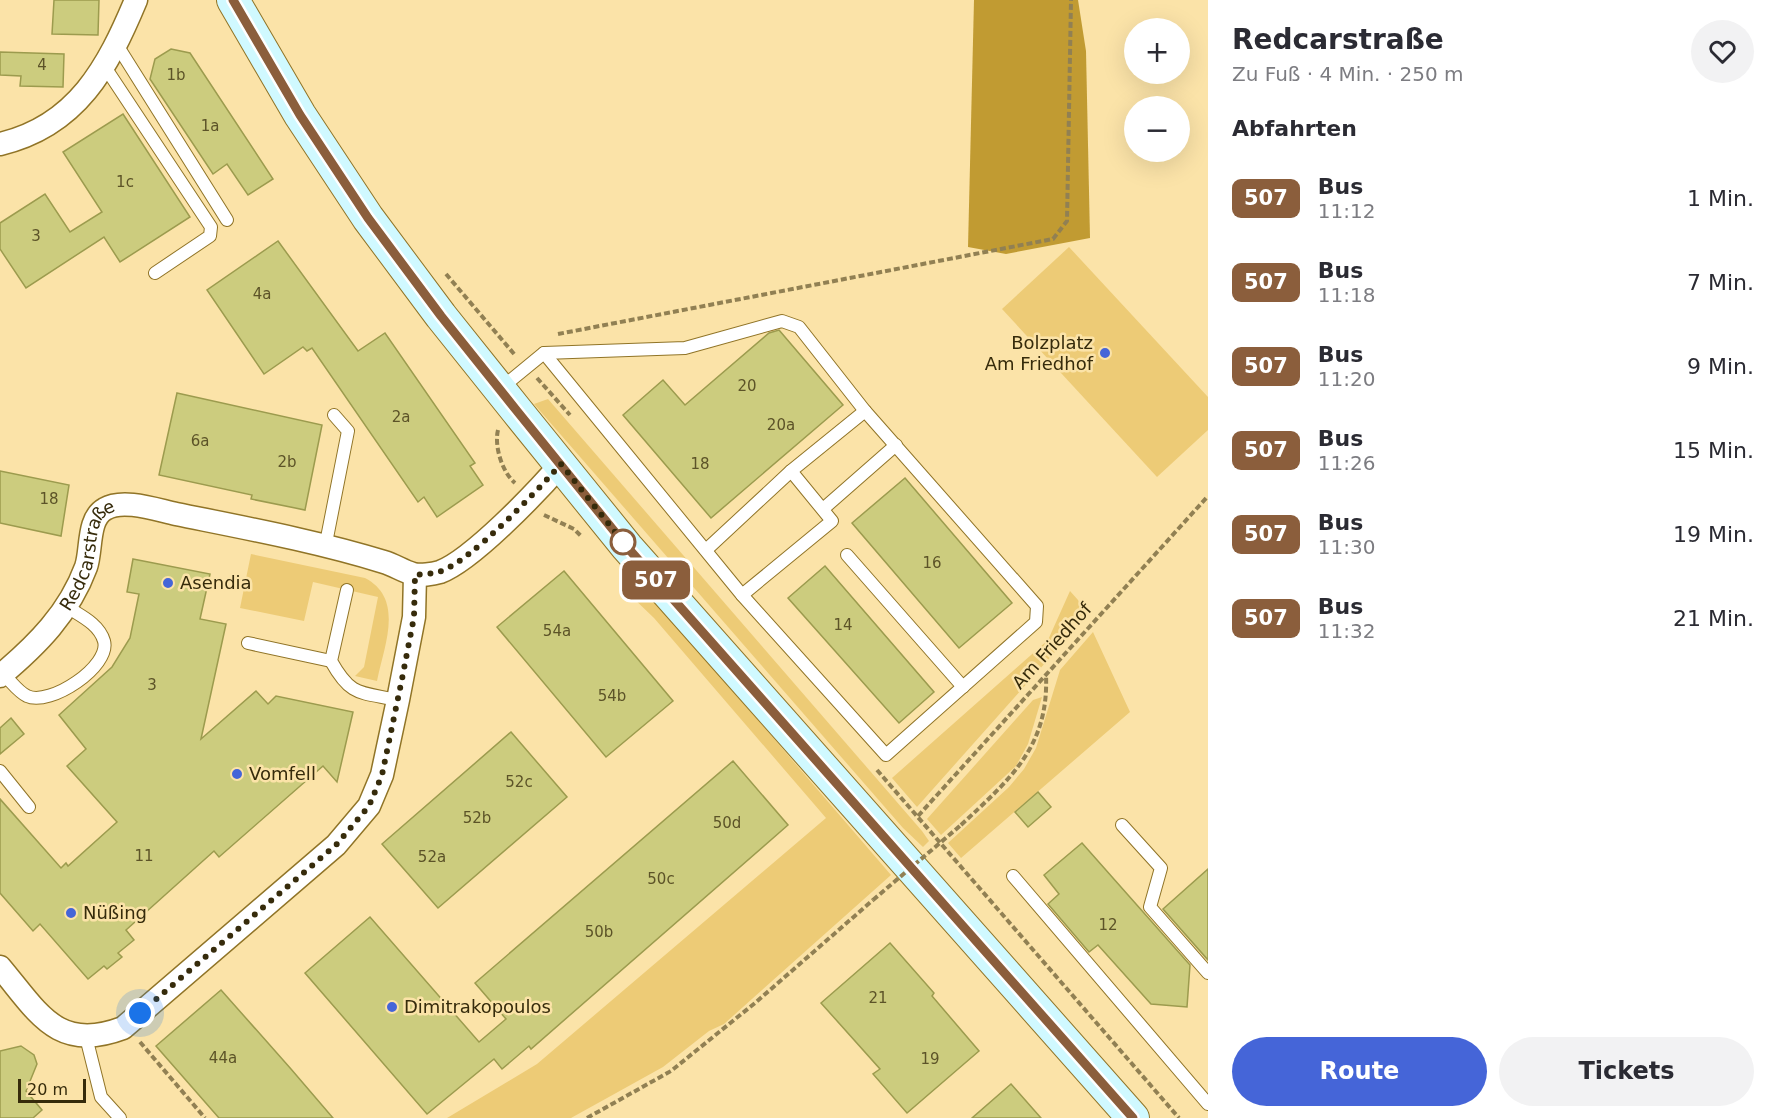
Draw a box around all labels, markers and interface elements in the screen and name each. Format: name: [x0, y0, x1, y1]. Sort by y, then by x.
map controls: [1124, 18, 1190, 162]
button: +: [1124, 18, 1190, 84]
button: heart: [1691, 20, 1754, 83]
text: Redcarstraße: [1232, 23, 1444, 56]
house number: 4: [37, 56, 47, 74]
text: Zu Fuß · 4 Min. · 250 m: [1232, 62, 1464, 86]
house number: 1b: [166, 66, 186, 84]
button: −: [1124, 96, 1190, 162]
text: Abfahrten: [1232, 116, 1357, 141]
house number: 1a: [201, 117, 219, 135]
house number: 1c: [116, 173, 134, 191]
text: Bus: [1318, 174, 1363, 199]
text: 507: [1244, 186, 1288, 210]
text: 1 Min.: [1687, 186, 1754, 211]
text: 11:12: [1318, 199, 1375, 223]
house number: 3: [31, 227, 41, 245]
text: Bus: [1318, 258, 1363, 283]
text: 507: [1244, 270, 1288, 294]
text: 7 Min.: [1687, 270, 1754, 295]
text: 11:18: [1318, 283, 1375, 307]
house number: 4a: [253, 285, 271, 303]
place label: Bolzplatz Am Friedhof: [985, 332, 1094, 374]
text: Bus: [1318, 342, 1363, 367]
marker: Bolzplatz Am Friedhof: [1098, 346, 1112, 360]
text: 507: [1244, 354, 1288, 378]
text: 9 Min.: [1687, 354, 1754, 379]
text: 11:20: [1318, 367, 1375, 391]
house number: 20: [737, 377, 757, 395]
house number: 2a: [392, 408, 410, 426]
house number: 20a: [767, 416, 795, 434]
text: Bus: [1318, 426, 1363, 451]
house number: 6a: [191, 432, 209, 450]
text: 507: [1244, 438, 1288, 462]
text: 15 Min.: [1673, 438, 1754, 463]
text: 11:26: [1318, 451, 1375, 475]
house number: 2b: [277, 453, 297, 471]
house number: 18: [690, 455, 710, 473]
house number: 18: [39, 490, 59, 508]
street label: Redcarstraße: [55, 495, 117, 614]
text: Bus: [1318, 510, 1363, 535]
text: 507: [1244, 522, 1288, 546]
text: 19 Min.: [1673, 522, 1754, 547]
unlabelled marker: [610, 529, 636, 555]
text: 11:30: [1318, 535, 1375, 559]
house number: 16: [922, 554, 942, 572]
line badge: 507: [622, 560, 690, 600]
text: 507: [634, 568, 678, 592]
place label: Asendia: [180, 572, 252, 593]
marker: Asendia: [161, 576, 175, 590]
text: Bus: [1318, 594, 1363, 619]
street label: Am Friedhof: [1008, 598, 1096, 693]
text: 507: [1244, 606, 1288, 630]
text: 21 Min.: [1673, 606, 1754, 631]
house number: 14: [833, 616, 853, 634]
text: 11:32: [1318, 619, 1375, 643]
house number: 54a: [543, 622, 571, 640]
house number: 3: [147, 676, 157, 694]
house number: 54b: [598, 687, 626, 705]
place label: Vomfell: [249, 763, 316, 784]
marker: Vomfell: [230, 767, 244, 781]
house number: 52c: [505, 773, 533, 791]
house number: 52b: [463, 809, 491, 827]
house number: 50d: [713, 814, 741, 832]
house number: 11: [134, 847, 154, 865]
house number: 52a: [418, 848, 446, 866]
house number: 50c: [647, 870, 675, 888]
place label: Nüßing: [83, 902, 147, 923]
marker: Nüßing: [64, 906, 78, 920]
house number: 12: [1098, 916, 1118, 934]
house number: 50b: [585, 923, 613, 941]
house number: 21: [868, 989, 888, 1007]
place label: Dimitrakopoulos: [404, 996, 551, 1017]
your location: [125, 998, 155, 1028]
marker: Dimitrakopoulos: [385, 1000, 399, 1014]
button: Route: [1232, 1037, 1487, 1106]
button: Tickets: [1499, 1037, 1754, 1106]
house number: 44a: [209, 1049, 237, 1067]
house number: 19: [920, 1050, 940, 1068]
scale bar: [18, 1076, 86, 1104]
text: 20 m: [27, 1080, 68, 1099]

